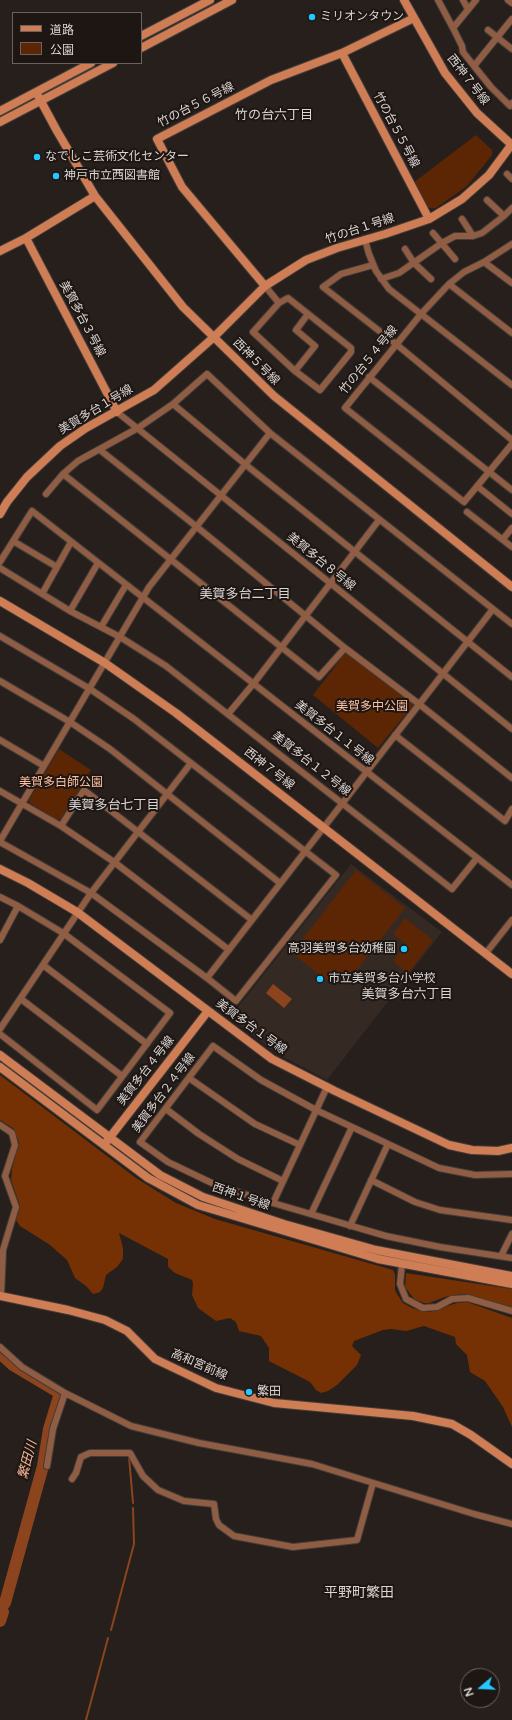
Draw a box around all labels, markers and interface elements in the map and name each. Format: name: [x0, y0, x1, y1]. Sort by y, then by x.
place label: ミリオンタウン: [320, 10, 404, 24]
legend: [12, 12, 142, 64]
marker: ミリオンタウン: [307, 12, 317, 22]
text: 道路: [50, 23, 74, 37]
text: 公園: [50, 43, 74, 57]
street label: 西神７号線: [444, 52, 492, 108]
street label: 竹の台５６号線: [155, 80, 237, 130]
street label: 竹の台５５号線: [370, 90, 422, 170]
district label: 竹の台六丁目: [235, 108, 313, 124]
place label: なでしこ芸術文化センター: [45, 150, 189, 164]
marker: なでしこ芸術文化センター: [32, 152, 42, 162]
place label: 神戸市立西図書館: [64, 169, 160, 183]
marker: 神戸市立西図書館: [51, 171, 61, 181]
street label: 竹の台１号線: [324, 211, 396, 247]
street label: 美賀多台３号線: [56, 279, 108, 359]
street label: 竹の台５４号線: [337, 323, 401, 397]
street label: 西神５号線: [230, 336, 282, 388]
street label: 美賀多台１号線: [56, 382, 136, 438]
street label: 美賀多台８号線: [284, 530, 358, 594]
district label: 美賀多台二丁目: [200, 587, 290, 603]
street label: 美賀多台１１号線: [292, 698, 376, 768]
park label: 美賀多中公園: [336, 700, 408, 714]
street label: 美賀多台１２号線: [269, 729, 353, 799]
street label: 西神７号線: [241, 745, 297, 793]
park label: 美賀多白師公園: [19, 776, 103, 790]
district label: 美賀多台七丁目: [69, 798, 159, 814]
place label: 高羽美賀多台幼稚園: [288, 942, 396, 956]
marker: 高羽美賀多台幼稚園: [399, 944, 409, 954]
place label: 市立美賀多台小学校: [328, 972, 436, 986]
marker: 市立美賀多台小学校: [315, 974, 325, 984]
district label: 美賀多台六丁目: [362, 987, 452, 1003]
street label: 美賀多台１号線: [213, 996, 289, 1058]
street label: 美賀多台４号線: [114, 1033, 178, 1109]
street label: 美賀多台２４号線: [129, 1050, 199, 1136]
street label: 西神１号線: [210, 1180, 272, 1214]
street label: 高和宮前線: [169, 1347, 229, 1383]
place label: 繁田: [257, 1385, 281, 1399]
marker: 繁田: [244, 1387, 254, 1397]
water label: 繁田川: [15, 1439, 41, 1481]
district label: 平野町繁田: [324, 1585, 394, 1601]
north arrow: [460, 1668, 500, 1708]
text: N: [462, 1685, 477, 1698]

